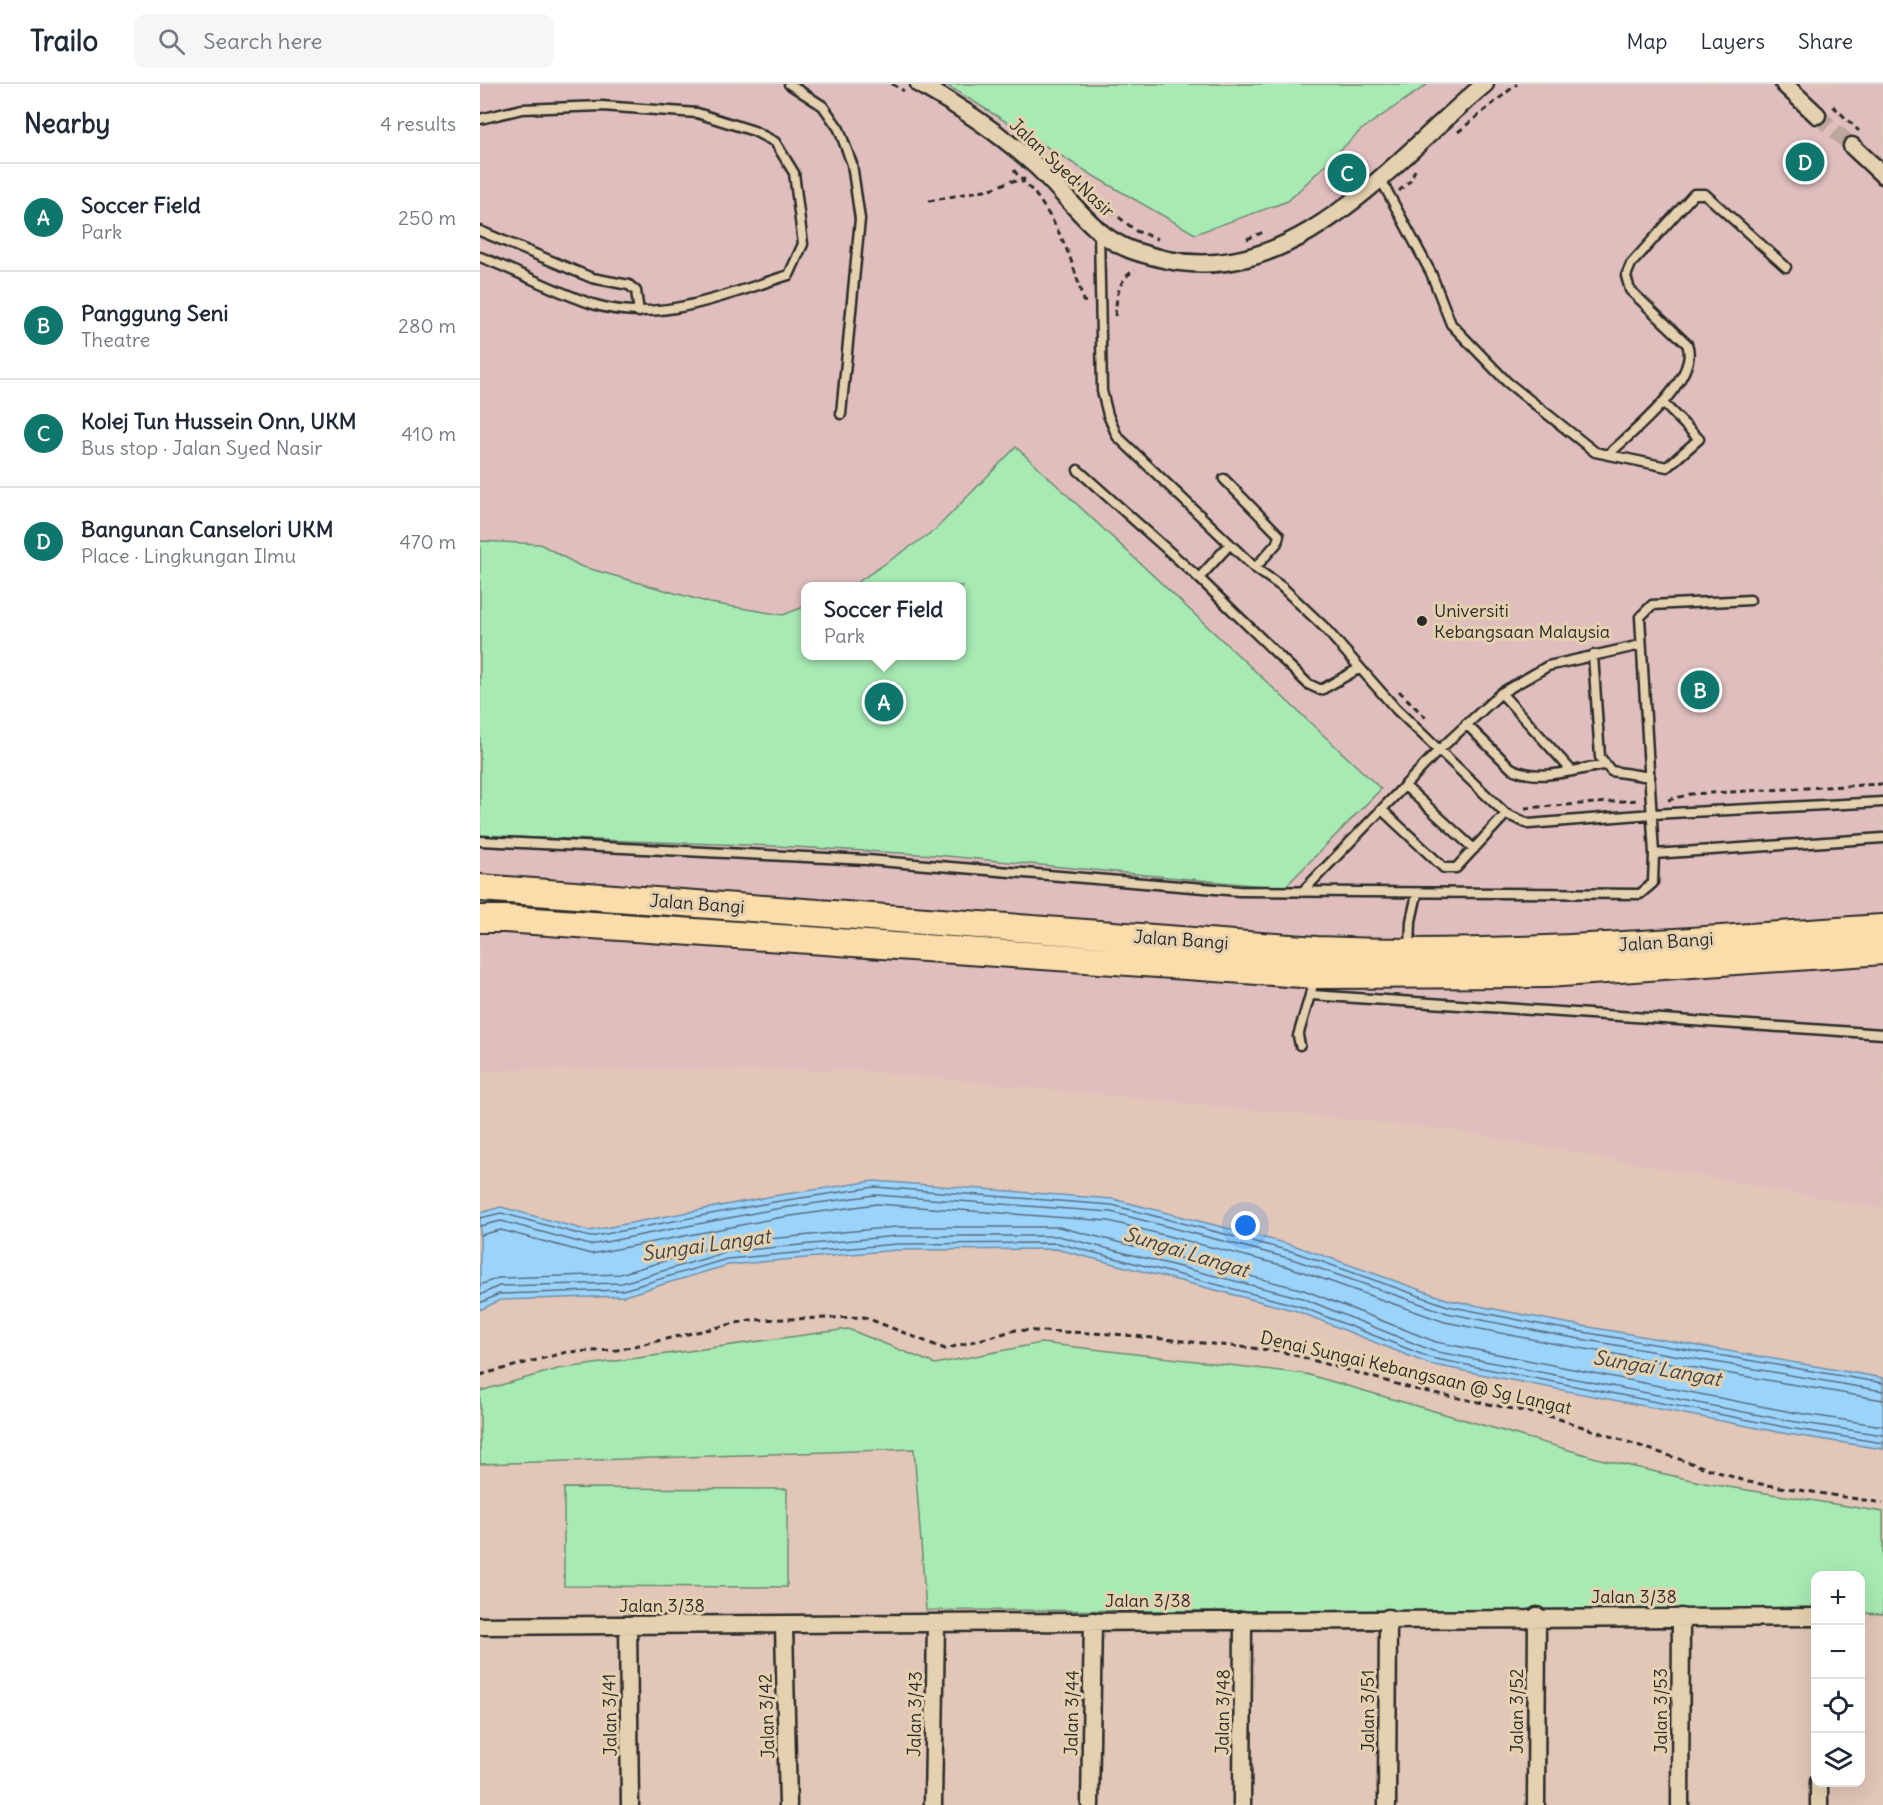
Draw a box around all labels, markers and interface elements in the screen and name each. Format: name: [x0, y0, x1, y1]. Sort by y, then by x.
search box: [134, 14, 554, 68]
text: Trailo: [30, 23, 98, 59]
icon: search: [155, 25, 188, 58]
text: Search here: [203, 27, 322, 55]
text: Map: [1627, 28, 1667, 55]
text: Layers: [1700, 28, 1765, 55]
text: Share: [1798, 28, 1853, 55]
text: Nearby: [24, 107, 110, 140]
text: 4 results: [380, 111, 456, 136]
street label: Jalan Syed Nasir: [1005, 113, 1120, 223]
pin: D: [1786, 140, 1824, 184]
pin: C: [1328, 150, 1366, 196]
text: Soccer Field: [81, 191, 201, 219]
text: A: [37, 205, 50, 230]
text: 250 m: [398, 205, 456, 230]
text: Park: [81, 219, 122, 244]
text: Panggung Seni: [81, 299, 228, 327]
text: B: [37, 313, 50, 338]
text: 280 m: [398, 313, 456, 338]
text: Theatre: [81, 327, 150, 352]
text: Kolej Tun Hussein Onn, UKM: [81, 407, 357, 435]
text: C: [37, 421, 50, 446]
text: 410 m: [401, 421, 456, 446]
text: Bus stop · Jalan Syed Nasir: [81, 435, 322, 460]
text: Bangunan Canselori UKM: [81, 515, 334, 543]
text: D: [36, 529, 51, 554]
text: 470 m: [399, 529, 456, 554]
text: Place · Lingkungan Ilmu: [81, 543, 296, 568]
popup: [801, 582, 966, 660]
text: Soccer Field: [824, 595, 943, 623]
place label: Universiti Kebangsaan Malaysia: [1434, 599, 1610, 643]
marker: Universiti Kebangsaan Malaysia: [1415, 614, 1429, 628]
text: Park: [824, 623, 865, 648]
pin: B: [1680, 668, 1720, 712]
pin: A: [864, 680, 904, 724]
street label: Jalan Bangi: [649, 889, 745, 918]
street label: Jalan Bangi: [1133, 925, 1229, 954]
street label: Jalan Bangi: [1618, 927, 1714, 956]
your location: [1231, 1211, 1260, 1240]
water label: Sungai Langat: [1121, 1221, 1254, 1283]
water label: Sungai Langat: [640, 1223, 774, 1266]
street label: Denai Sungai Kebangsaan @ Sg Langat: [1258, 1325, 1574, 1420]
water label: Sungai Langat: [1591, 1344, 1725, 1391]
map controls: [1811, 1571, 1865, 1787]
button: +: [1811, 1571, 1865, 1625]
street label: Jalan 3/38: [1591, 1585, 1677, 1608]
street label: Jalan 3/38: [1105, 1589, 1191, 1612]
street label: Jalan 3/38: [619, 1594, 705, 1617]
button: −: [1811, 1625, 1865, 1679]
street label: Jalan 3/52: [1505, 1668, 1528, 1754]
street label: Jalan 3/53: [1649, 1668, 1672, 1754]
street label: Jalan 3/48: [1210, 1669, 1235, 1755]
street label: Jalan 3/44: [1059, 1670, 1084, 1756]
street label: Jalan 3/51: [1356, 1670, 1379, 1752]
street label: Jalan 3/43: [902, 1671, 927, 1757]
street label: Jalan 3/42: [754, 1673, 779, 1759]
street label: Jalan 3/41: [597, 1674, 622, 1756]
button: locate: [1811, 1679, 1865, 1733]
button: layers: [1811, 1733, 1865, 1787]

